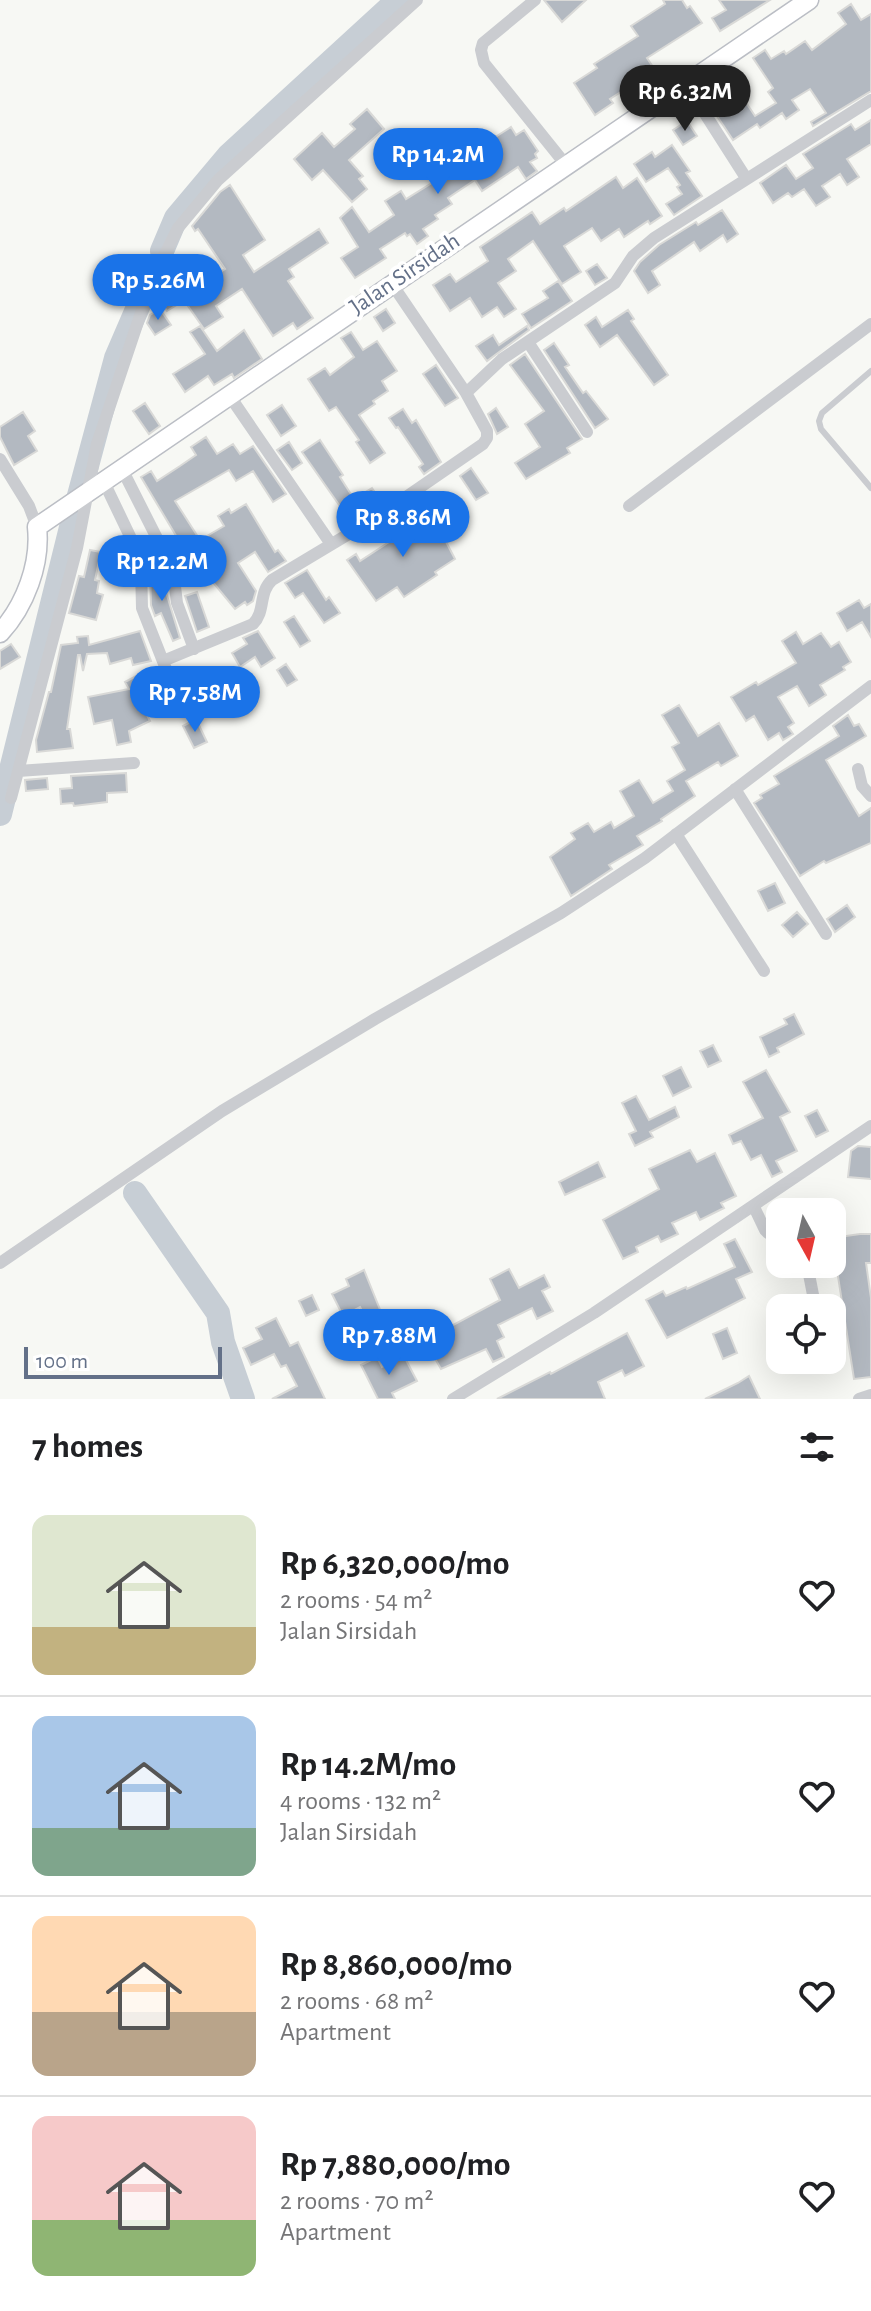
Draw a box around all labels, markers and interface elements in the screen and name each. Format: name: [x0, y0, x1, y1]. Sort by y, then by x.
pin: Rp 6.32M: [602, 65, 768, 133]
text: Rp 6.32M: [638, 78, 732, 104]
pin: Rp 14.2M: [355, 128, 521, 196]
text: Rp 14.2M: [391, 141, 485, 167]
street label: Jalan Sirsidah: [346, 229, 464, 319]
pin: Rp 5.26M: [75, 254, 241, 322]
text: Rp 5.26M: [111, 267, 205, 293]
pin: Rp 8.86M: [320, 491, 486, 559]
text: Rp 8.86M: [354, 504, 452, 530]
pin: Rp 12.2M: [79, 535, 245, 603]
text: Rp 12.2M: [116, 548, 208, 574]
pin: Rp 7.58M: [112, 666, 278, 734]
text: Rp 7.58M: [148, 679, 242, 705]
north arrow: [766, 1198, 846, 1278]
map controls: [766, 1198, 846, 1374]
button: locate: [766, 1294, 846, 1374]
pin: Rp 7.88M: [306, 1309, 472, 1377]
text: Rp 7.88M: [341, 1322, 437, 1348]
scale bar: [24, 1343, 222, 1379]
text: 100 m: [36, 1350, 88, 1372]
icon: filters: [795, 1425, 839, 1469]
text: 7 homes: [32, 1430, 143, 1464]
icon: home: [96, 1547, 192, 1643]
text: Rp 6,320,000/mo: [280, 1547, 510, 1581]
icon: heart: [795, 1573, 839, 1617]
text: 2 rooms · 54 m²: [280, 1587, 432, 1613]
text: Jalan Sirsidah: [280, 1618, 417, 1644]
icon: home: [96, 1748, 192, 1844]
text: Rp 14.2M/mo: [280, 1748, 456, 1782]
icon: heart: [795, 1774, 839, 1818]
text: 4 rooms · 132 m²: [280, 1788, 441, 1814]
text: Jalan Sirsidah: [280, 1819, 417, 1845]
icon: home: [96, 1948, 192, 2044]
text: Rp 8,860,000/mo: [280, 1948, 512, 1982]
icon: heart: [795, 1974, 839, 2018]
text: 2 rooms · 68 m²: [280, 1988, 433, 2014]
text: Apartment: [280, 2019, 391, 2045]
icon: home: [96, 2148, 192, 2244]
text: Rp 7,880,000/mo: [280, 2148, 511, 2182]
icon: heart: [795, 2174, 839, 2218]
text: 2 rooms · 70 m²: [280, 2188, 433, 2214]
text: Apartment: [280, 2219, 391, 2245]

